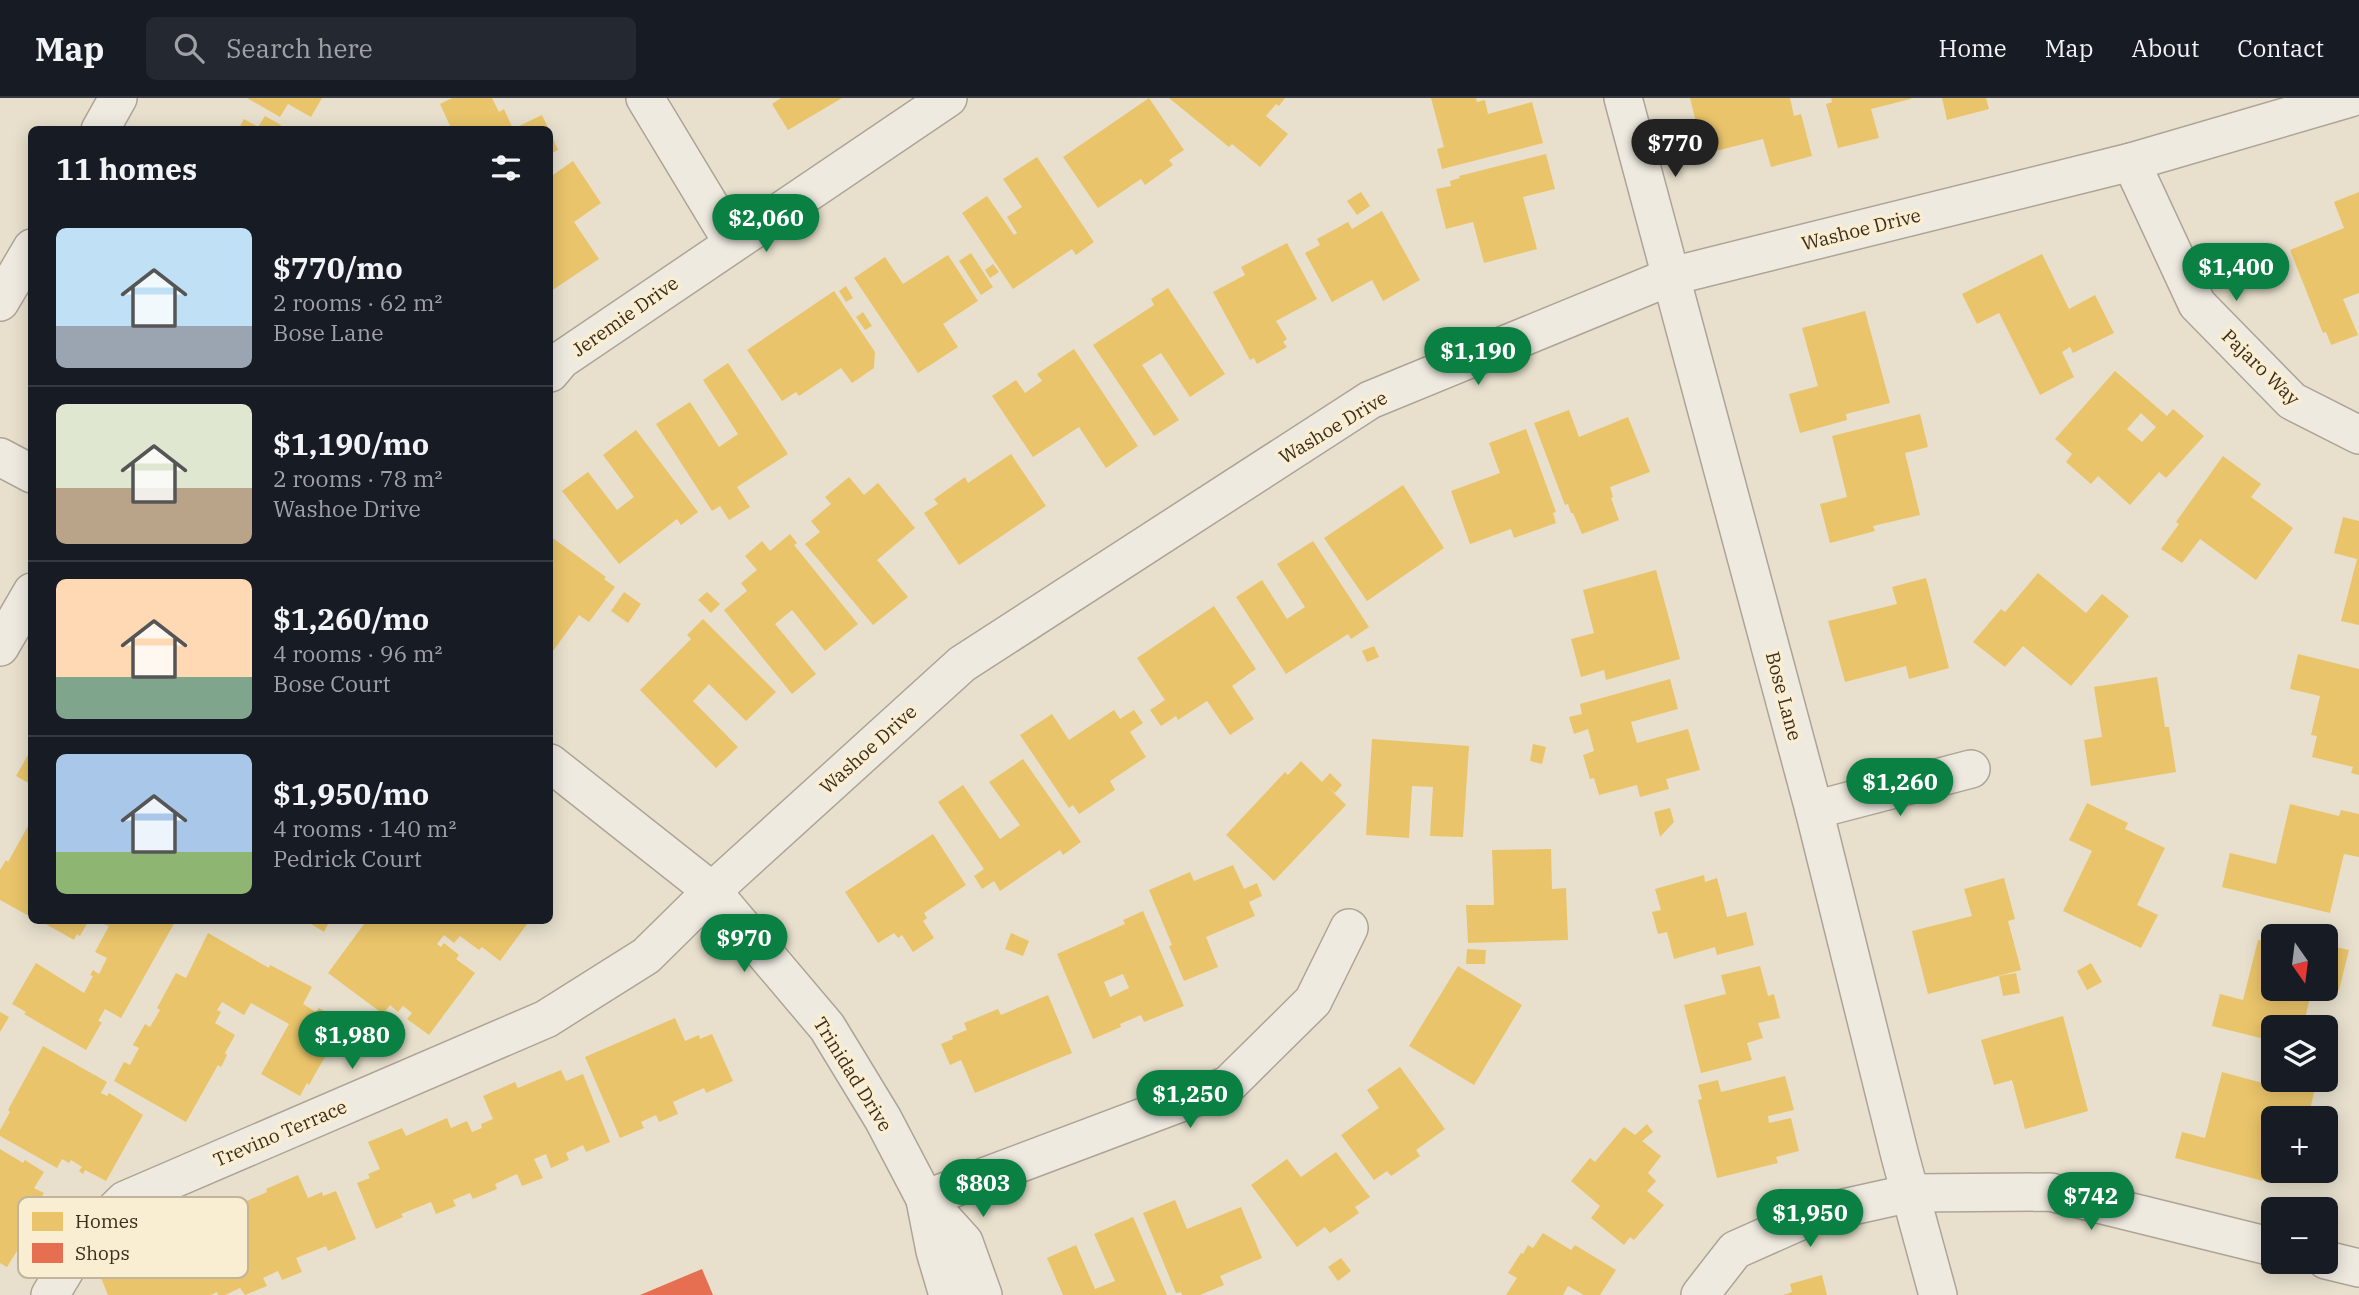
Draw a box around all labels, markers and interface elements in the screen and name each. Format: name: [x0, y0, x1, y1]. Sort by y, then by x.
search box: [146, 17, 636, 80]
text: Map: [35, 27, 104, 70]
icon: search: [170, 29, 208, 67]
text: Search here: [226, 31, 373, 65]
text: Home: [1939, 32, 2007, 64]
text: Map: [2045, 32, 2093, 64]
text: About: [2131, 32, 2199, 64]
text: Contact: [2237, 32, 2324, 64]
pin: $770: [1634, 120, 1716, 179]
text: $770: [1647, 127, 1703, 157]
text: 11 homes: [56, 149, 197, 188]
icon: filters: [487, 149, 525, 187]
pin: $2,060: [709, 194, 823, 254]
text: $2,060: [728, 202, 804, 232]
street label: Washoe Drive: [1799, 203, 1923, 255]
pin: $1,400: [2179, 244, 2293, 303]
text: $770/mo: [273, 248, 403, 287]
text: $1,400: [2198, 251, 2274, 281]
icon: home: [112, 256, 196, 340]
street label: Jeremie Drive: [567, 271, 683, 361]
text: 2 rooms · 62 m²: [273, 287, 443, 317]
text: Bose Lane: [273, 317, 384, 347]
street label: Pajaro Way: [2217, 324, 2306, 411]
pin: $1,190: [1421, 328, 1535, 387]
text: $1,190: [1440, 335, 1516, 365]
street label: Washoe Drive: [1274, 385, 1392, 469]
text: $1,190/mo: [273, 424, 429, 463]
icon: home: [112, 432, 196, 516]
text: 2 rooms · 78 m²: [273, 463, 443, 493]
text: Washoe Drive: [273, 493, 421, 523]
text: $1,260/mo: [273, 599, 429, 638]
icon: home: [112, 607, 196, 691]
text: 4 rooms · 96 m²: [273, 638, 443, 668]
street label: Bose Lane: [1761, 649, 1807, 743]
text: Bose Court: [273, 668, 391, 698]
street label: Washoe Drive: [815, 699, 921, 799]
pin: $1,260: [1843, 758, 1957, 818]
text: $1,260: [1862, 766, 1938, 796]
text: $1,950/mo: [273, 774, 429, 813]
icon: home: [112, 782, 196, 866]
text: 4 rooms · 140 m²: [273, 813, 456, 843]
text: Pedrick Court: [273, 843, 422, 873]
pin: $970: [703, 914, 785, 974]
text: $970: [716, 922, 772, 952]
north arrow: [2261, 924, 2338, 1001]
map controls: [2261, 924, 2338, 1274]
pin: $1,980: [295, 1012, 409, 1071]
street label: Trinidad Drive: [808, 1012, 898, 1136]
button: layers: [2261, 1015, 2338, 1092]
text: $1,980: [314, 1019, 390, 1049]
pin: $1,250: [1133, 1070, 1247, 1130]
text: $1,250: [1152, 1078, 1228, 1108]
street label: Trevino Terrace: [210, 1094, 350, 1172]
button: +: [2261, 1106, 2338, 1183]
pin: $803: [942, 1160, 1024, 1219]
text: $803: [955, 1167, 1011, 1197]
pin: $742: [2050, 1172, 2132, 1232]
text: $742: [2063, 1180, 2119, 1210]
pin: $1,950: [1753, 1190, 1867, 1249]
legend: [18, 1197, 248, 1278]
text: $1,950: [1772, 1197, 1848, 1227]
button: −: [2261, 1197, 2338, 1274]
text: Homes: [75, 1209, 138, 1233]
text: Shops: [75, 1241, 130, 1265]

